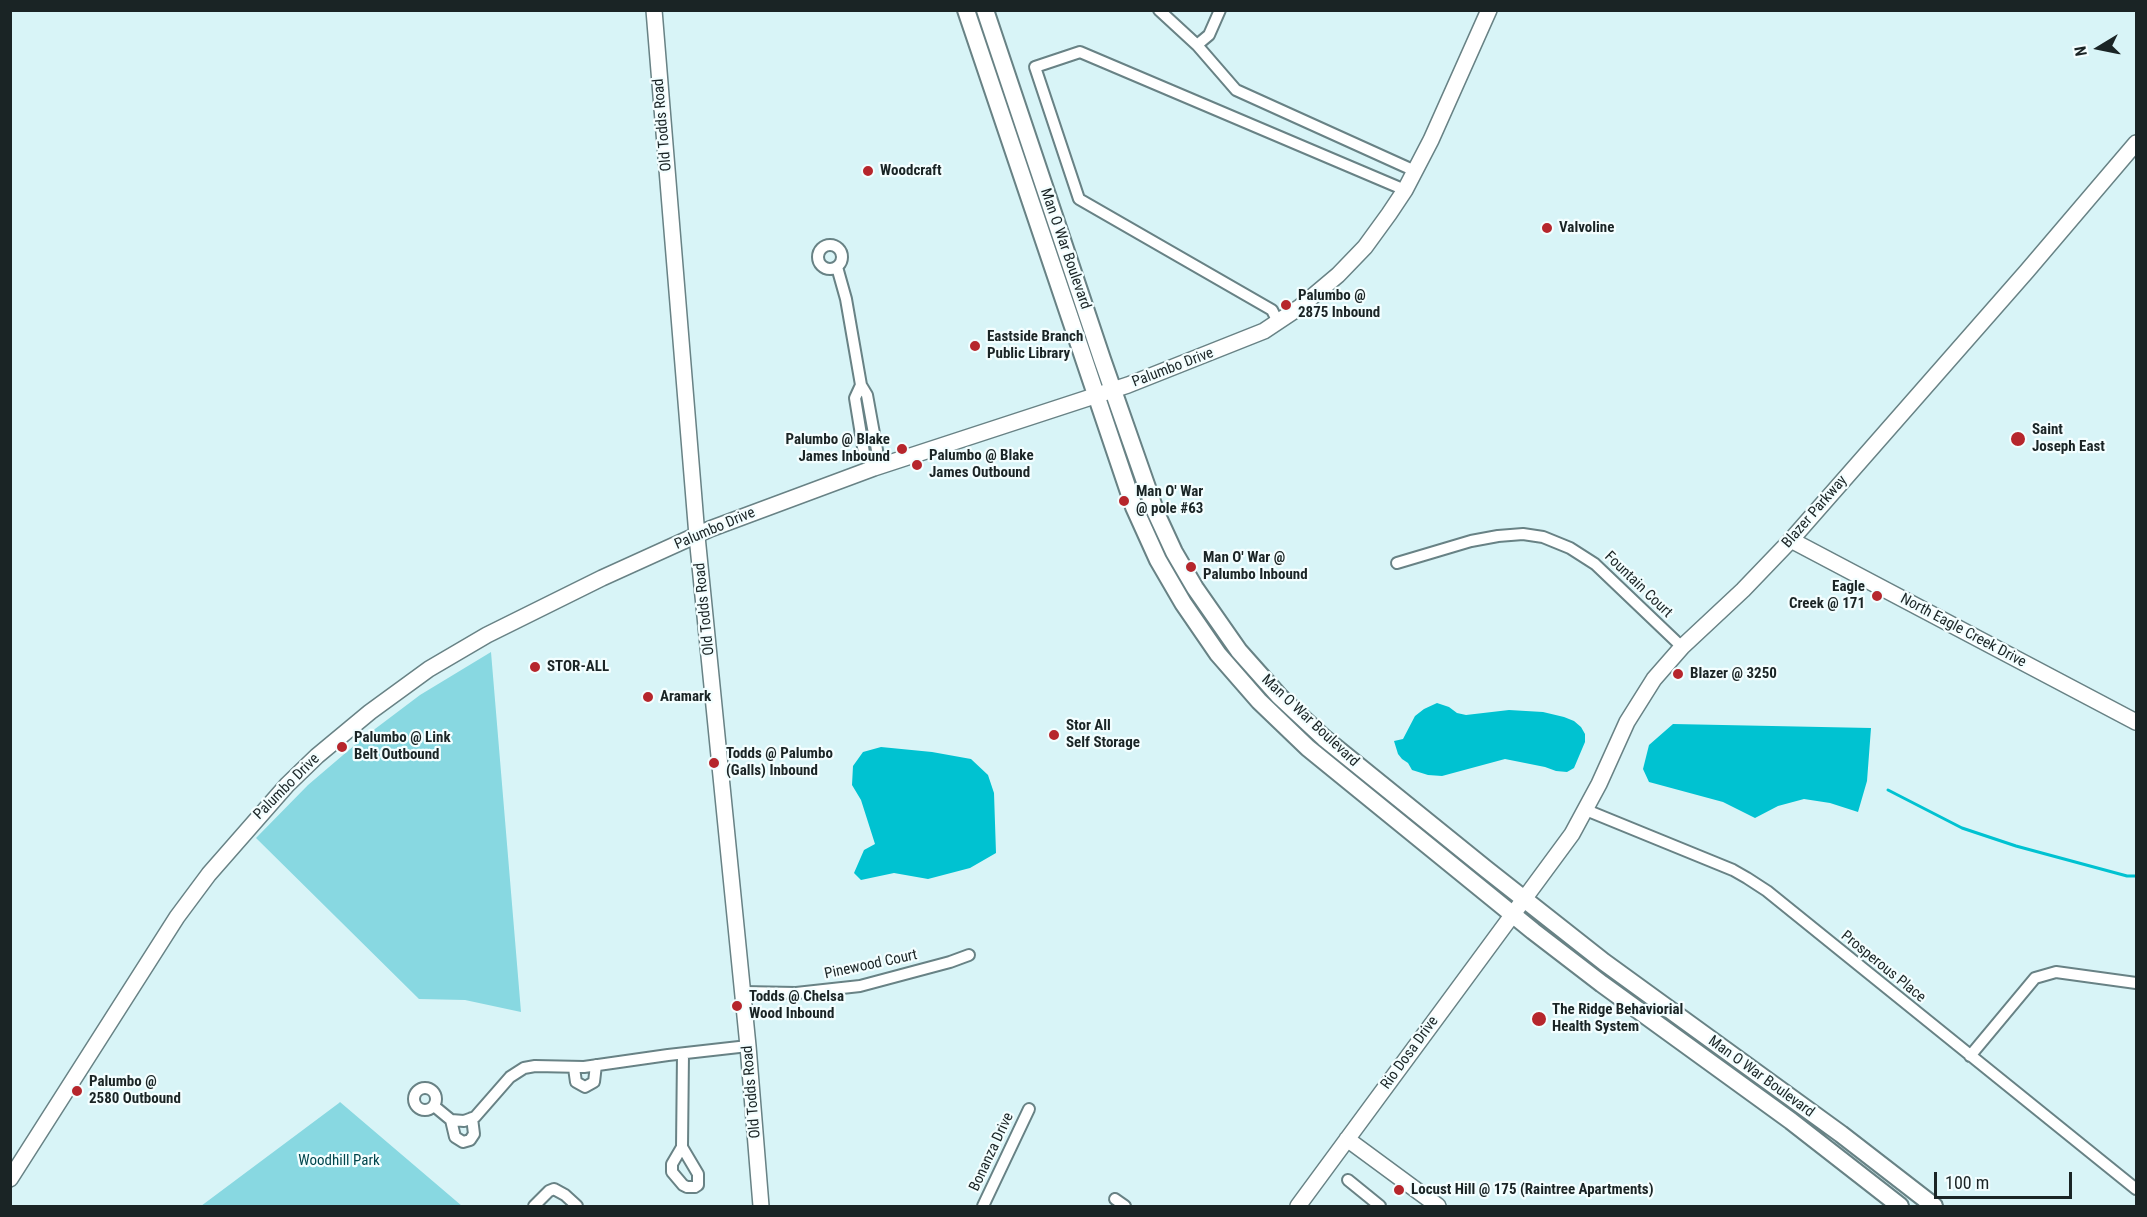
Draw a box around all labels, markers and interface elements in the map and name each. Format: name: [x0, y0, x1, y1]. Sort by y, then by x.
north arrow: [2069, 18, 2129, 78]
text: N: [2071, 45, 2091, 58]
street label: Old Todds Road: [650, 78, 676, 172]
place label: Woodcraft: [880, 162, 942, 180]
marker: Woodcraft: [861, 164, 875, 178]
street label: Man O War Boulevard: [1036, 186, 1094, 312]
place label: Valvoline: [1559, 219, 1614, 237]
marker: Valvoline: [1540, 221, 1554, 235]
place label: Palumbo @ 2875 Inbound: [1298, 287, 1380, 322]
marker: Palumbo @ 2875 Inbound: [1279, 298, 1293, 312]
place label: Eastside Branch Public Library: [987, 328, 1083, 363]
marker: Eastside Branch Public Library: [968, 339, 982, 353]
street label: Palumbo Drive: [1130, 344, 1216, 392]
place label: Saint Joseph East: [2032, 421, 2105, 456]
marker: Saint Joseph East: [2009, 430, 2027, 448]
place label: Palumbo @ Blake James Inbound: [785, 431, 890, 466]
marker: Palumbo @ Blake James Inbound: [895, 442, 909, 456]
place label: Palumbo @ Blake James Outbound: [929, 447, 1034, 482]
marker: Palumbo @ Blake James Outbound: [910, 458, 924, 472]
street label: Blazer Parkway: [1779, 472, 1851, 552]
place label: Man O' War @ pole #63: [1136, 483, 1203, 518]
marker: Man O' War @ pole #63: [1117, 494, 1131, 508]
street label: Palumbo Drive: [672, 504, 758, 554]
street label: Fountain Court: [1600, 548, 1676, 622]
place label: Man O' War @ Palumbo Inbound: [1203, 549, 1308, 584]
marker: Man O' War @ Palumbo Inbound: [1184, 560, 1198, 574]
street label: Old Todds Road: [691, 562, 719, 656]
place label: Eagle Creek @ 171: [1789, 578, 1865, 613]
marker: Eagle Creek @ 171: [1870, 589, 1884, 603]
street label: North Eagle Creek Drive: [1897, 590, 2029, 672]
place label: STOR-ALL: [547, 658, 609, 676]
marker: STOR-ALL: [528, 660, 542, 674]
place label: Blazer @ 3250: [1690, 665, 1777, 683]
marker: Blazer @ 3250: [1671, 667, 1685, 681]
street label: Man O War Boulevard: [1258, 671, 1362, 771]
place label: Aramark: [660, 688, 711, 706]
marker: Aramark: [641, 690, 655, 704]
place label: Stor All Self Storage: [1066, 717, 1140, 752]
marker: Stor All Self Storage: [1047, 728, 1061, 742]
place label: Palumbo @ Link Belt Outbound: [354, 729, 451, 764]
marker: Palumbo @ Link Belt Outbound: [335, 740, 349, 754]
place label: Todds @ Palumbo (Galls) Inbound: [726, 745, 833, 780]
street label: Palumbo Drive: [250, 750, 324, 824]
marker: Todds @ Palumbo (Galls) Inbound: [707, 756, 721, 770]
street label: Prosperous Place: [1837, 927, 1929, 1007]
street label: Pinewood Court: [823, 946, 919, 984]
place label: Todds @ Chelsa Wood Inbound: [749, 988, 844, 1023]
marker: Todds @ Chelsa Wood Inbound: [730, 999, 744, 1013]
place label: The Ridge Behaviorial Health System: [1552, 1001, 1683, 1036]
marker: The Ridge Behaviorial Health System: [1530, 1010, 1548, 1028]
street label: Rio Dosa Drive: [1377, 1013, 1443, 1093]
street label: Man O War Boulevard: [1704, 1032, 1818, 1122]
street label: Old Todds Road: [739, 1045, 765, 1139]
place label: Palumbo @ 2580 Outbound: [89, 1073, 181, 1108]
marker: Palumbo @ 2580 Outbound: [70, 1084, 84, 1098]
street label: Bonanza Drive: [966, 1110, 1018, 1194]
park label: Woodhill Park: [298, 1152, 380, 1170]
scale bar: [1937, 1160, 2075, 1198]
text: 100 m: [1945, 1172, 1989, 1193]
place label: Locust Hill @ 175 (Raintree Apartments): [1411, 1181, 1654, 1199]
marker: Locust Hill @ 175 (Raintree Apartments): [1392, 1183, 1406, 1197]

